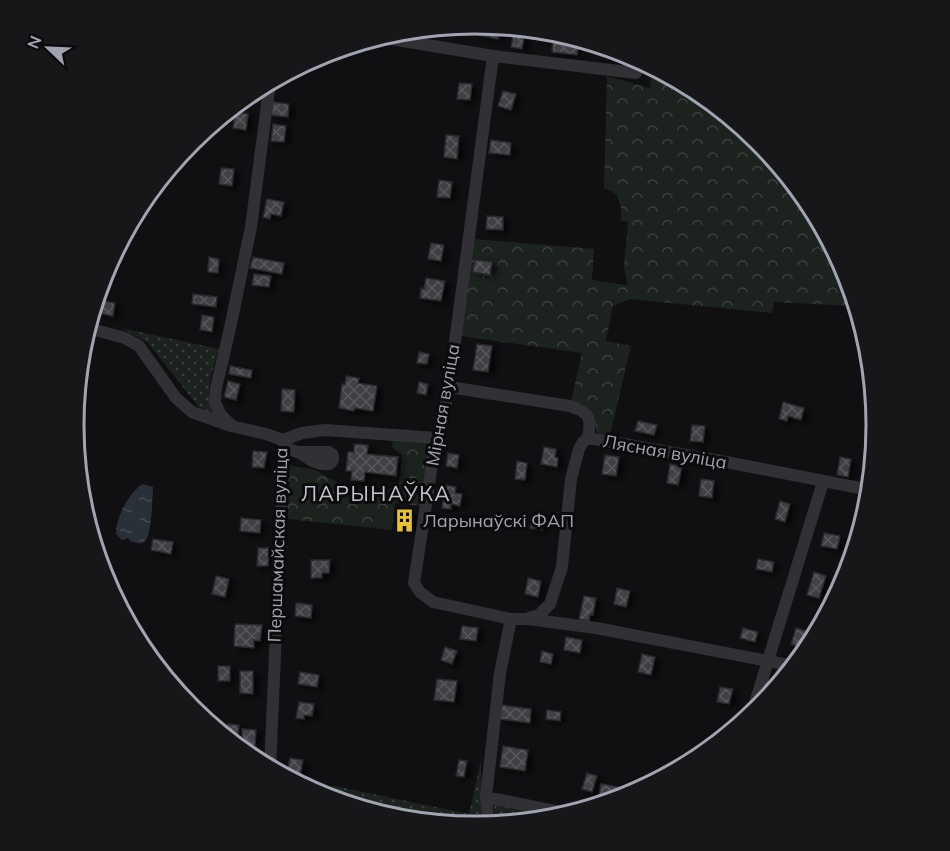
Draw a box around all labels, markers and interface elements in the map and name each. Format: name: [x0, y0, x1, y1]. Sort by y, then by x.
north arrow: [18, 18, 78, 78]
text: N: [23, 33, 46, 52]
street label: Мірная вуліца: [420, 342, 465, 468]
street label: Лясная вуліца: [601, 429, 729, 474]
street label: Першамайская вуліца: [263, 447, 292, 643]
district label: ЛАРЫНАЎКА: [301, 480, 451, 506]
building icon: Ларынаўскі ФАП: [392, 508, 418, 534]
place label: Ларынаўскі ФАП: [423, 509, 574, 532]

